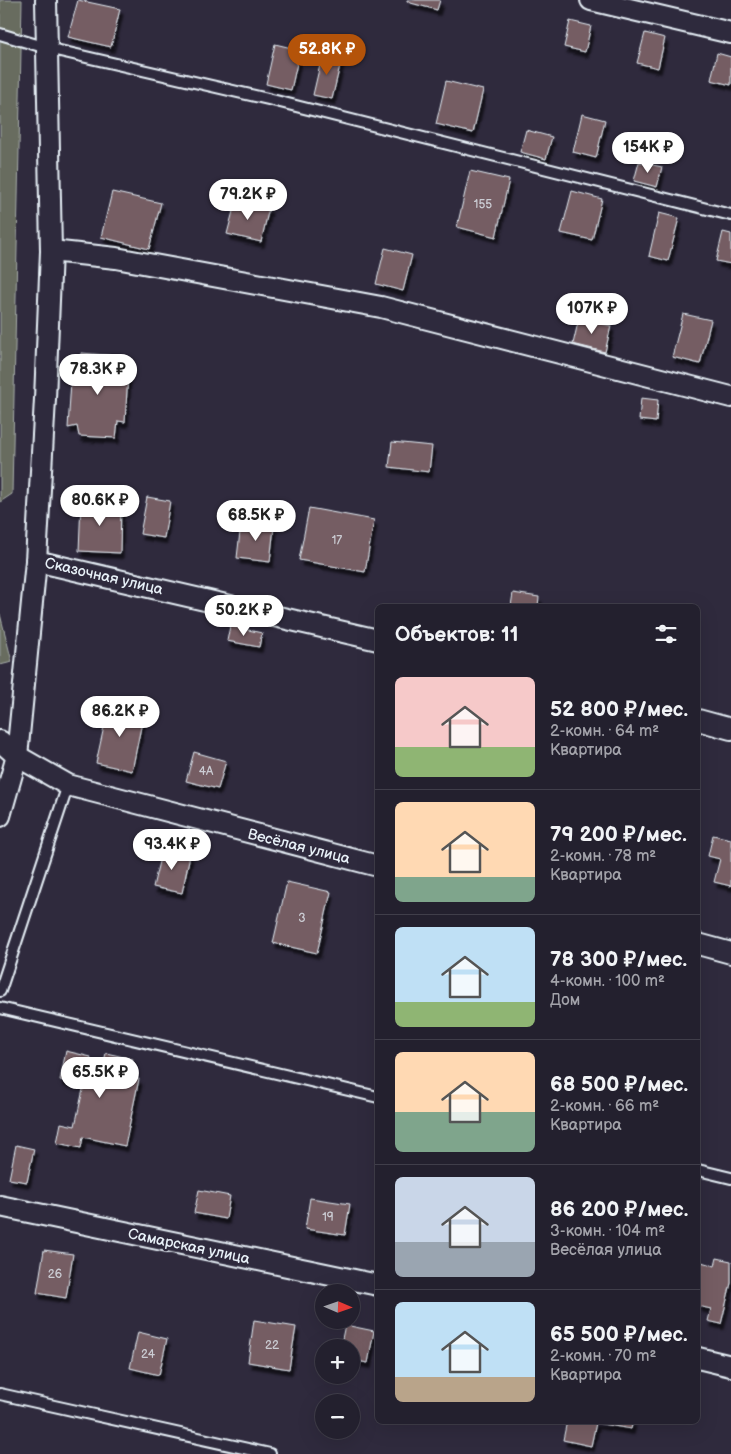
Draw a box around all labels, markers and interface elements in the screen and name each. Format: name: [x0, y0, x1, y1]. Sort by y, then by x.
pin: 52.8K ₽: [281, 34, 373, 76]
text: 52.8K ₽: [299, 40, 355, 59]
pin: 154K ₽: [607, 132, 689, 174]
text: 154K ₽: [623, 138, 673, 157]
pin: 79.2K ₽: [202, 178, 294, 221]
text: 79.2K ₽: [220, 185, 276, 204]
house number: 155: [474, 197, 492, 212]
pin: 107K ₽: [551, 292, 633, 335]
text: 107K ₽: [567, 299, 617, 318]
pin: 78.3K ₽: [52, 354, 144, 396]
text: 78.3K ₽: [70, 360, 126, 379]
pin: 80.6K ₽: [54, 484, 146, 527]
text: 80.6K ₽: [71, 491, 129, 510]
pin: 68.5K ₽: [210, 500, 302, 542]
text: 68.5K ₽: [228, 506, 284, 525]
house number: 17: [332, 533, 342, 548]
street label: Сказочная улица: [43, 554, 165, 599]
pin: 50.2K ₽: [198, 594, 290, 637]
text: 50.2K ₽: [216, 601, 272, 620]
icon: filters: [652, 620, 680, 648]
text: Объектов: 11: [395, 622, 519, 647]
pin: 86.2K ₽: [74, 696, 166, 738]
icon: home: [435, 697, 495, 757]
text: 52 800 ₽/мес.: [550, 697, 688, 722]
text: 86.2K ₽: [92, 702, 148, 721]
text: 2-комн. · 64 m²: [550, 722, 659, 741]
text: Квартира: [550, 741, 622, 760]
house number: 4А: [199, 764, 214, 779]
icon: home: [435, 822, 495, 882]
text: 79 200 ₽/мес.: [550, 822, 687, 847]
street label: Весёлая улица: [246, 825, 352, 868]
pin: 93.4K ₽: [126, 828, 218, 871]
text: 93.4K ₽: [144, 835, 200, 854]
text: 2-комн. · 78 m²: [550, 847, 656, 866]
text: Квартира: [550, 866, 622, 885]
house number: 3: [298, 911, 306, 926]
icon: home: [435, 947, 495, 1007]
text: 78 300 ₽/мес.: [550, 947, 687, 972]
text: 4-комн. · 100 m²: [550, 972, 665, 991]
text: Дом: [550, 991, 580, 1010]
pin: 65.5K ₽: [54, 1056, 146, 1099]
text: 65.5K ₽: [72, 1063, 128, 1082]
icon: home: [435, 1072, 495, 1132]
text: 68 500 ₽/мес.: [550, 1072, 688, 1097]
text: 2-комн. · 66 m²: [550, 1097, 659, 1116]
text: Квартира: [550, 1116, 622, 1135]
icon: home: [435, 1197, 495, 1257]
text: 86 200 ₽/мес.: [550, 1197, 688, 1222]
house number: 19: [322, 1210, 334, 1225]
text: 3-комн. · 104 m²: [550, 1222, 665, 1241]
street label: Самарская улица: [126, 1224, 252, 1269]
text: Весёлая улица: [550, 1241, 662, 1260]
house number: 26: [48, 1267, 62, 1282]
north arrow: [315, 1284, 360, 1329]
map controls: [315, 1284, 360, 1439]
icon: home: [435, 1322, 495, 1382]
text: 65 500 ₽/мес.: [550, 1322, 688, 1347]
house number: 22: [265, 1338, 279, 1353]
button: +: [315, 1339, 360, 1384]
house number: 24: [141, 1347, 156, 1362]
text: 2-комн. · 70 m²: [550, 1347, 656, 1366]
text: Квартира: [550, 1366, 622, 1385]
button: −: [315, 1394, 360, 1439]

